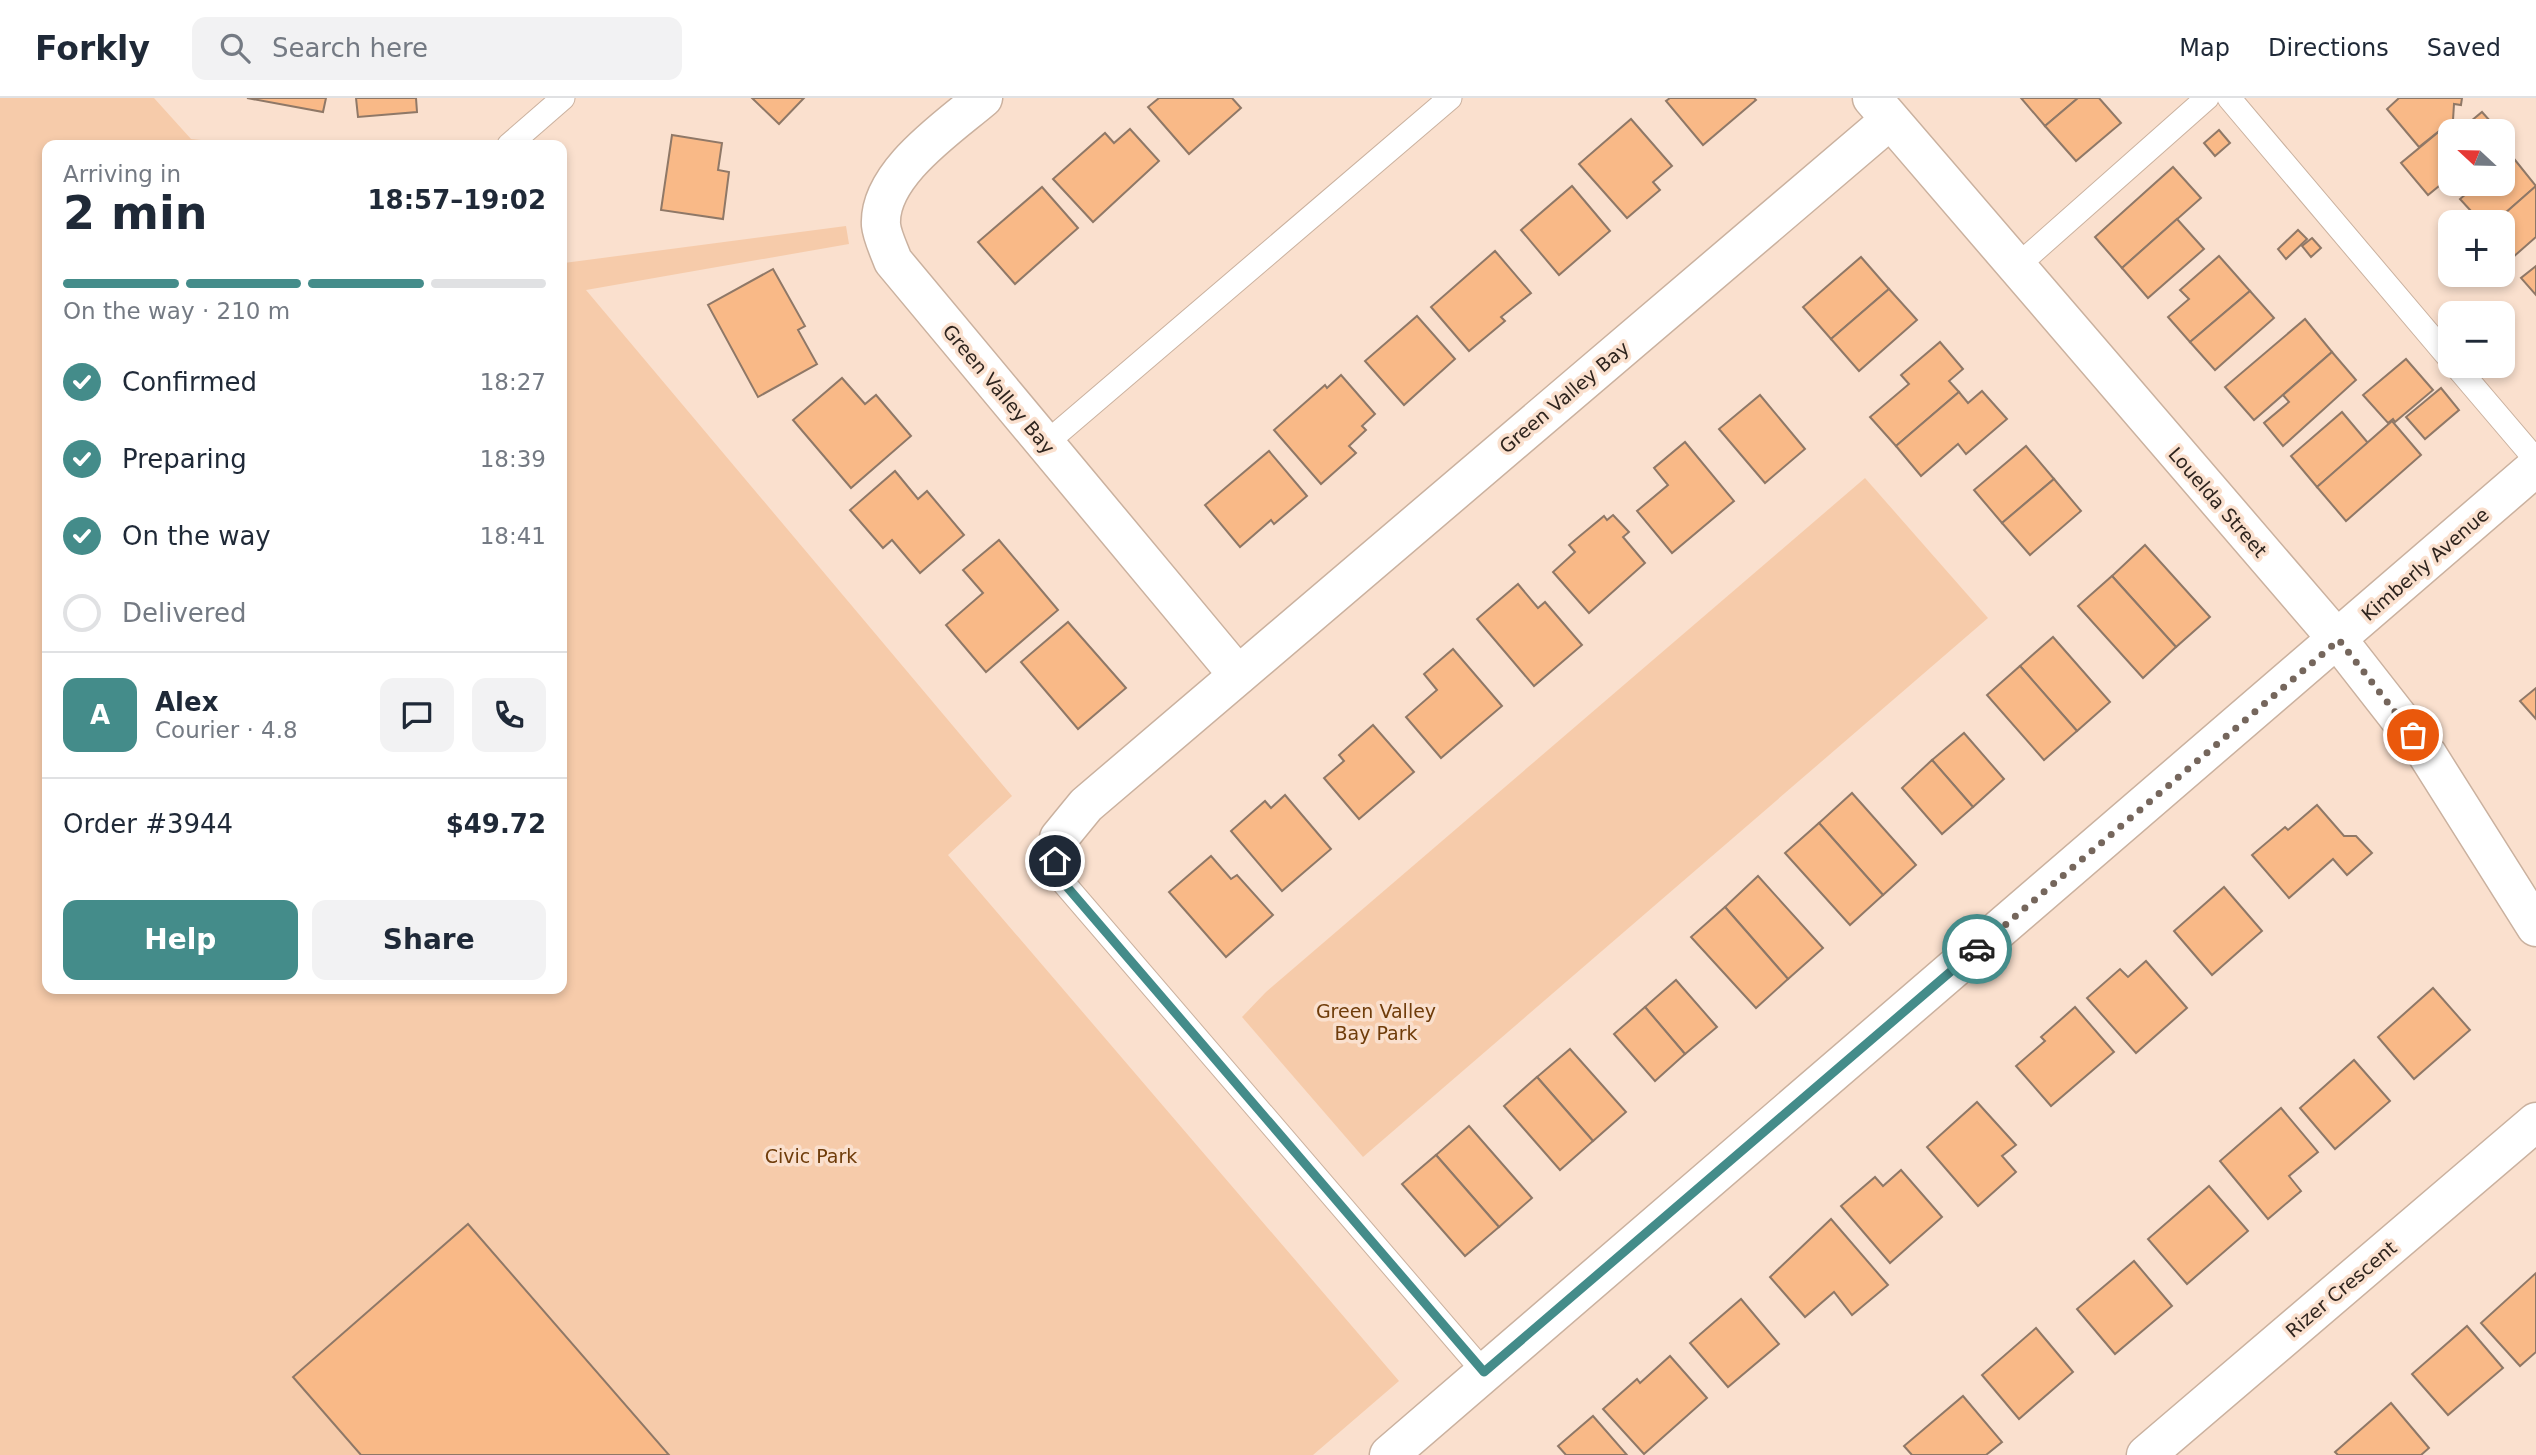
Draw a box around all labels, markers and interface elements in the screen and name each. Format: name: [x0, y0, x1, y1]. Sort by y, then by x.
search box: [192, 17, 682, 80]
text: Forkly: [35, 29, 150, 68]
icon: search: [216, 29, 254, 67]
text: Search here: [272, 33, 428, 63]
text: Map: [2179, 34, 2230, 62]
text: Directions: [2268, 34, 2389, 62]
text: Saved: [2427, 34, 2501, 62]
north arrow: [2438, 119, 2515, 196]
map controls: [2438, 119, 2515, 378]
text: Arriving in: [63, 161, 181, 187]
text: 18:57–19:02: [367, 185, 546, 215]
text: 2 min: [63, 186, 207, 240]
button: +: [2438, 210, 2515, 287]
text: On the way · 210 m: [63, 298, 290, 324]
button: −: [2438, 301, 2515, 378]
street label: Green Valley Bay: [938, 320, 1060, 458]
street label: Green Valley Bay: [1495, 336, 1633, 458]
icon: check: [63, 363, 101, 401]
text: Confirmed: [122, 367, 257, 397]
text: 18:27: [480, 369, 546, 395]
icon: check: [63, 440, 101, 478]
street label: Louelda Street: [2164, 443, 2272, 561]
text: Preparing: [122, 444, 247, 474]
text: 18:39: [480, 446, 546, 472]
street label: Kimberly Avenue: [2357, 503, 2493, 625]
icon: check: [63, 517, 101, 555]
text: On the way: [122, 521, 271, 551]
text: 18:41: [480, 523, 546, 549]
text: Delivered: [122, 598, 246, 628]
button: chat: [380, 678, 454, 752]
button: phone: [472, 678, 546, 752]
text: Alex: [155, 687, 218, 717]
text: A: [90, 700, 110, 730]
pin: [2383, 705, 2443, 765]
icon: bag: [2394, 716, 2432, 754]
text: Courier · 4.8: [155, 717, 298, 743]
text: Order #3944: [63, 809, 233, 839]
text: $49.72: [446, 809, 546, 839]
pin: [1025, 831, 1085, 891]
icon: home: [1036, 842, 1074, 880]
button: Help: [63, 900, 298, 980]
button: Share: [312, 900, 546, 980]
courier: [1942, 914, 2012, 984]
icon: car: [1958, 930, 1996, 968]
park label: Green Valley Bay Park: [1316, 1000, 1436, 1044]
park label: Civic Park: [765, 1145, 857, 1167]
street label: Rizer Crescent: [2281, 1236, 2401, 1342]

